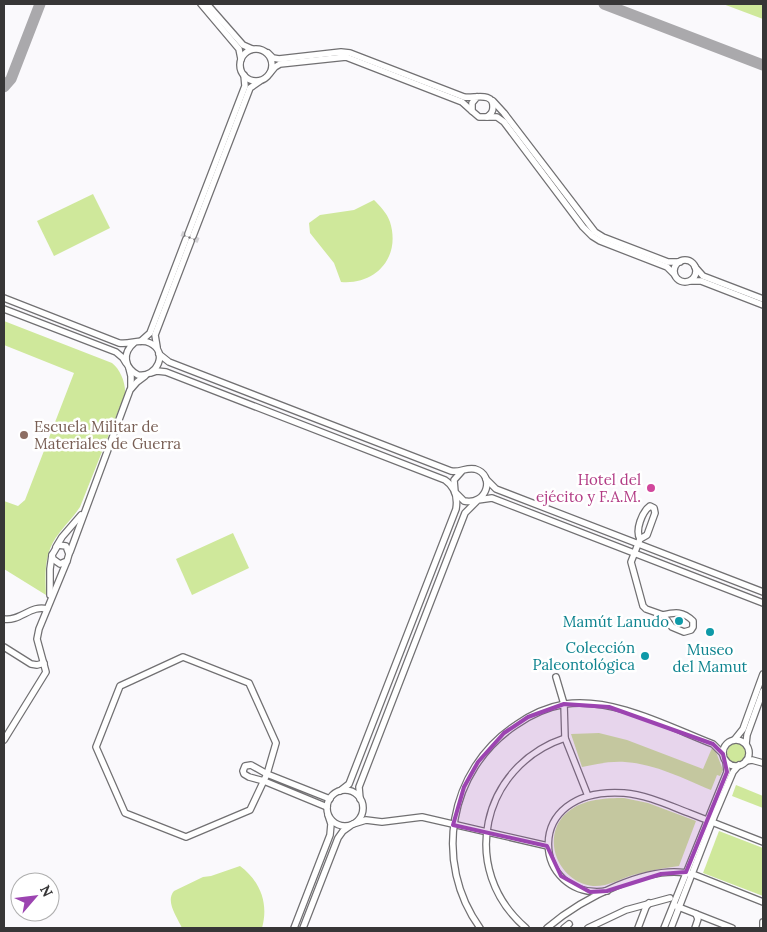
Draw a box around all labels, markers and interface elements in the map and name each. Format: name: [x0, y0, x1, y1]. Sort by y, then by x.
place label: Escuela Militar de Materiales de Guerra: [34, 417, 181, 453]
marker: Escuela Militar de Materiales de Guerra: [18, 429, 30, 441]
place label: Hotel del ejécito y F.A.M.: [536, 470, 641, 506]
marker: Hotel del ejécito y F.A.M.: [645, 482, 657, 494]
place label: Mamút Lanudo: [563, 612, 669, 631]
marker: Mamút Lanudo: [673, 615, 685, 627]
marker: Museo del Mamut: [704, 626, 716, 638]
place label: Colección Paleontológica: [532, 638, 635, 674]
place label: Museo del Mamut: [673, 640, 748, 676]
marker: Colección Paleontológica: [639, 650, 651, 662]
north arrow: [10, 872, 60, 922]
text: N: [36, 882, 57, 900]

